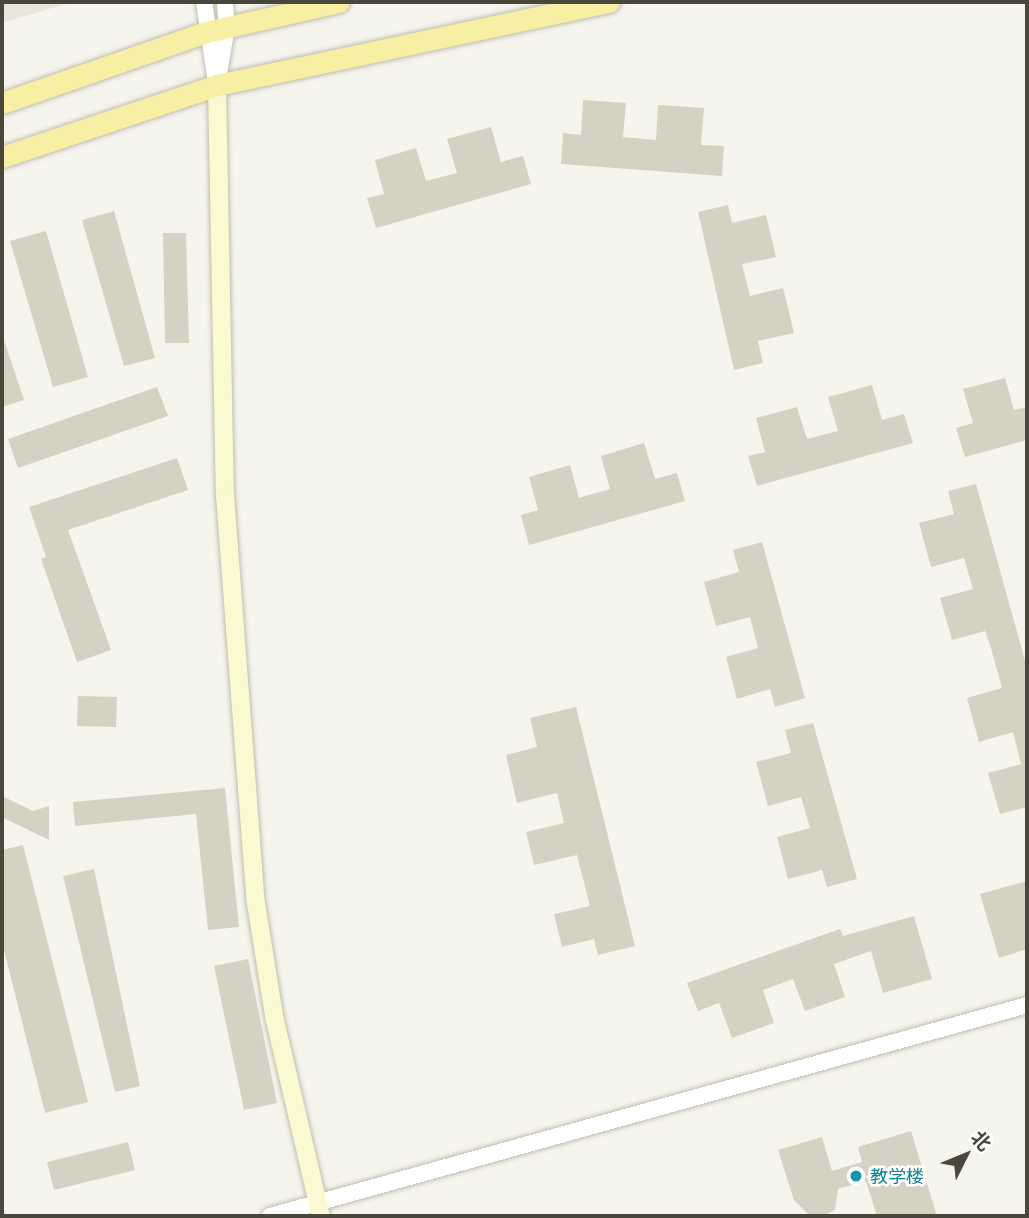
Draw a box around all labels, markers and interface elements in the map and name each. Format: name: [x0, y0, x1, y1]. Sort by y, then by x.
north arrow: [931, 1120, 1001, 1190]
text: 北: [967, 1126, 997, 1155]
place label: 教学楼: [870, 1165, 924, 1187]
marker: 教学楼: [848, 1168, 864, 1184]

